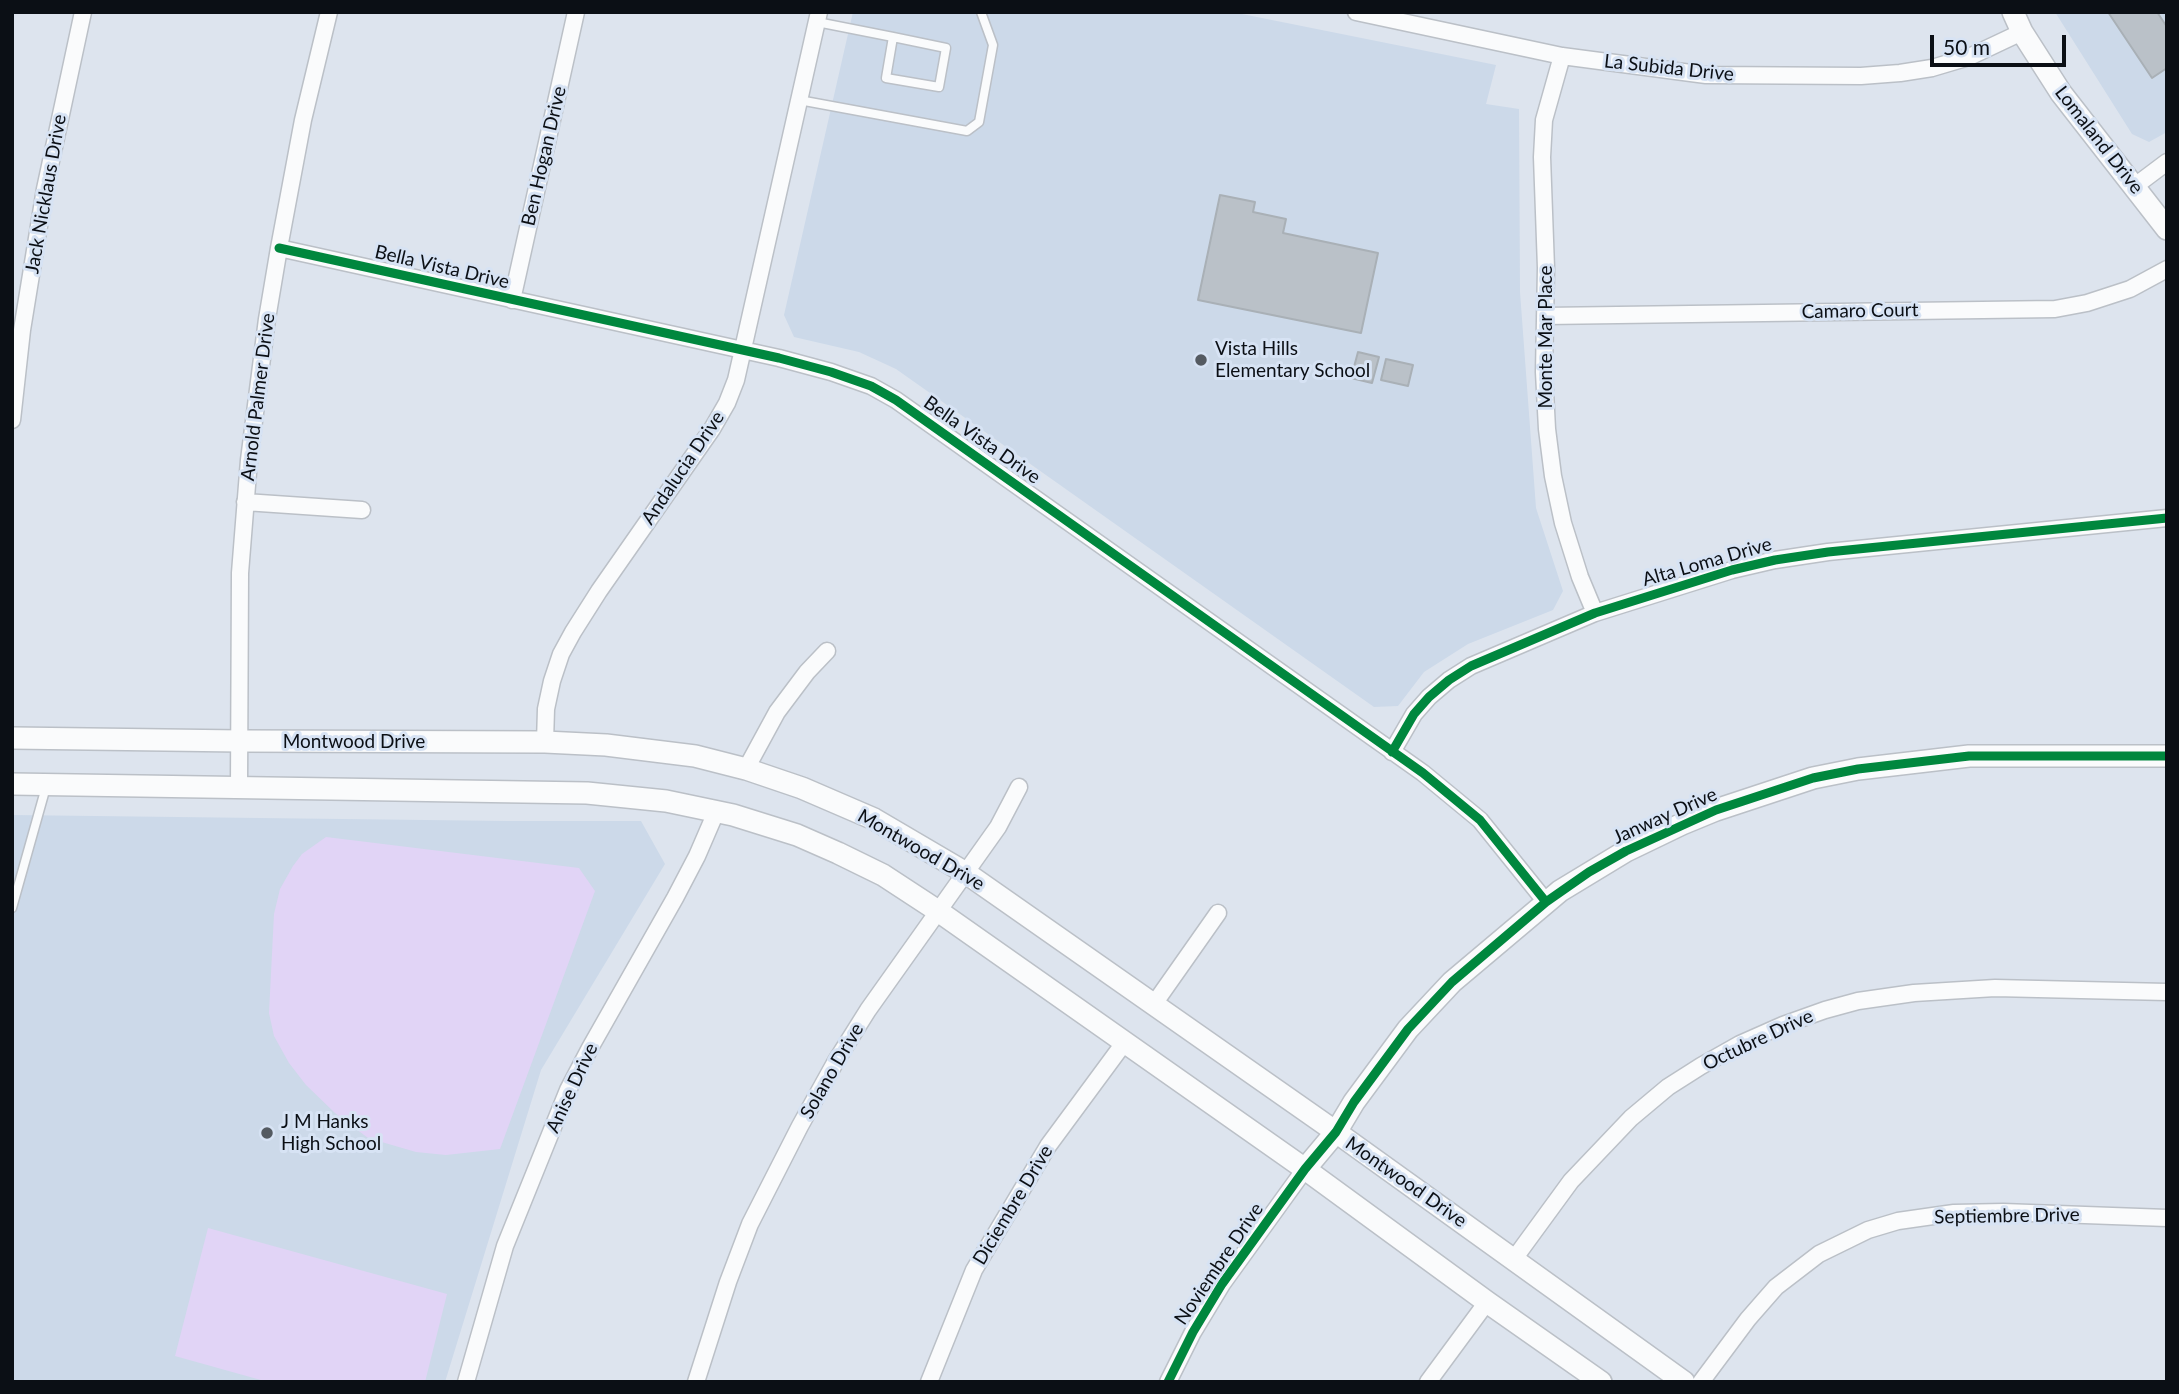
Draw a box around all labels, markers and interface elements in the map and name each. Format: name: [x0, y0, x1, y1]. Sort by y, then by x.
scale bar: [1934, 21, 2070, 65]
text: 50 m: [1943, 34, 1990, 59]
street label: La Subida Drive: [1603, 50, 1735, 86]
street label: Lomaland Drive: [2050, 82, 2148, 198]
street label: Ben Hogan Drive: [517, 84, 571, 228]
street label: Jack Nicklaus Drive: [21, 113, 71, 275]
street label: Bella Vista Drive: [372, 240, 512, 294]
street label: Monte Mar Place: [1535, 265, 1557, 409]
street label: Camaro Court: [1801, 299, 1919, 323]
street label: Arnold Palmer Drive: [236, 312, 280, 482]
place label: Vista Hills Elementary School: [1215, 338, 1370, 382]
marker: Vista Hills Elementary School: [1193, 352, 1209, 368]
street label: Bella Vista Drive: [919, 391, 1045, 489]
street label: Andalucia Drive: [637, 407, 729, 529]
street label: Alta Loma Drive: [1640, 533, 1774, 591]
street label: Montwood Drive: [283, 731, 425, 753]
street label: Janway Drive: [1609, 783, 1721, 849]
street label: Montwood Drive: [854, 804, 988, 896]
street label: Octubre Drive: [1699, 1005, 1817, 1075]
street label: Solano Drive: [796, 1019, 868, 1123]
street label: Anise Drive: [541, 1039, 603, 1137]
place label: J M Hanks High School: [281, 1111, 381, 1155]
marker: J M Hanks High School: [259, 1125, 275, 1141]
street label: Montwood Drive: [1341, 1132, 1471, 1232]
street label: Diciembre Drive: [968, 1141, 1058, 1269]
street label: Noviembre Drive: [1170, 1199, 1268, 1329]
street label: Septiembre Drive: [1934, 1203, 2080, 1229]

